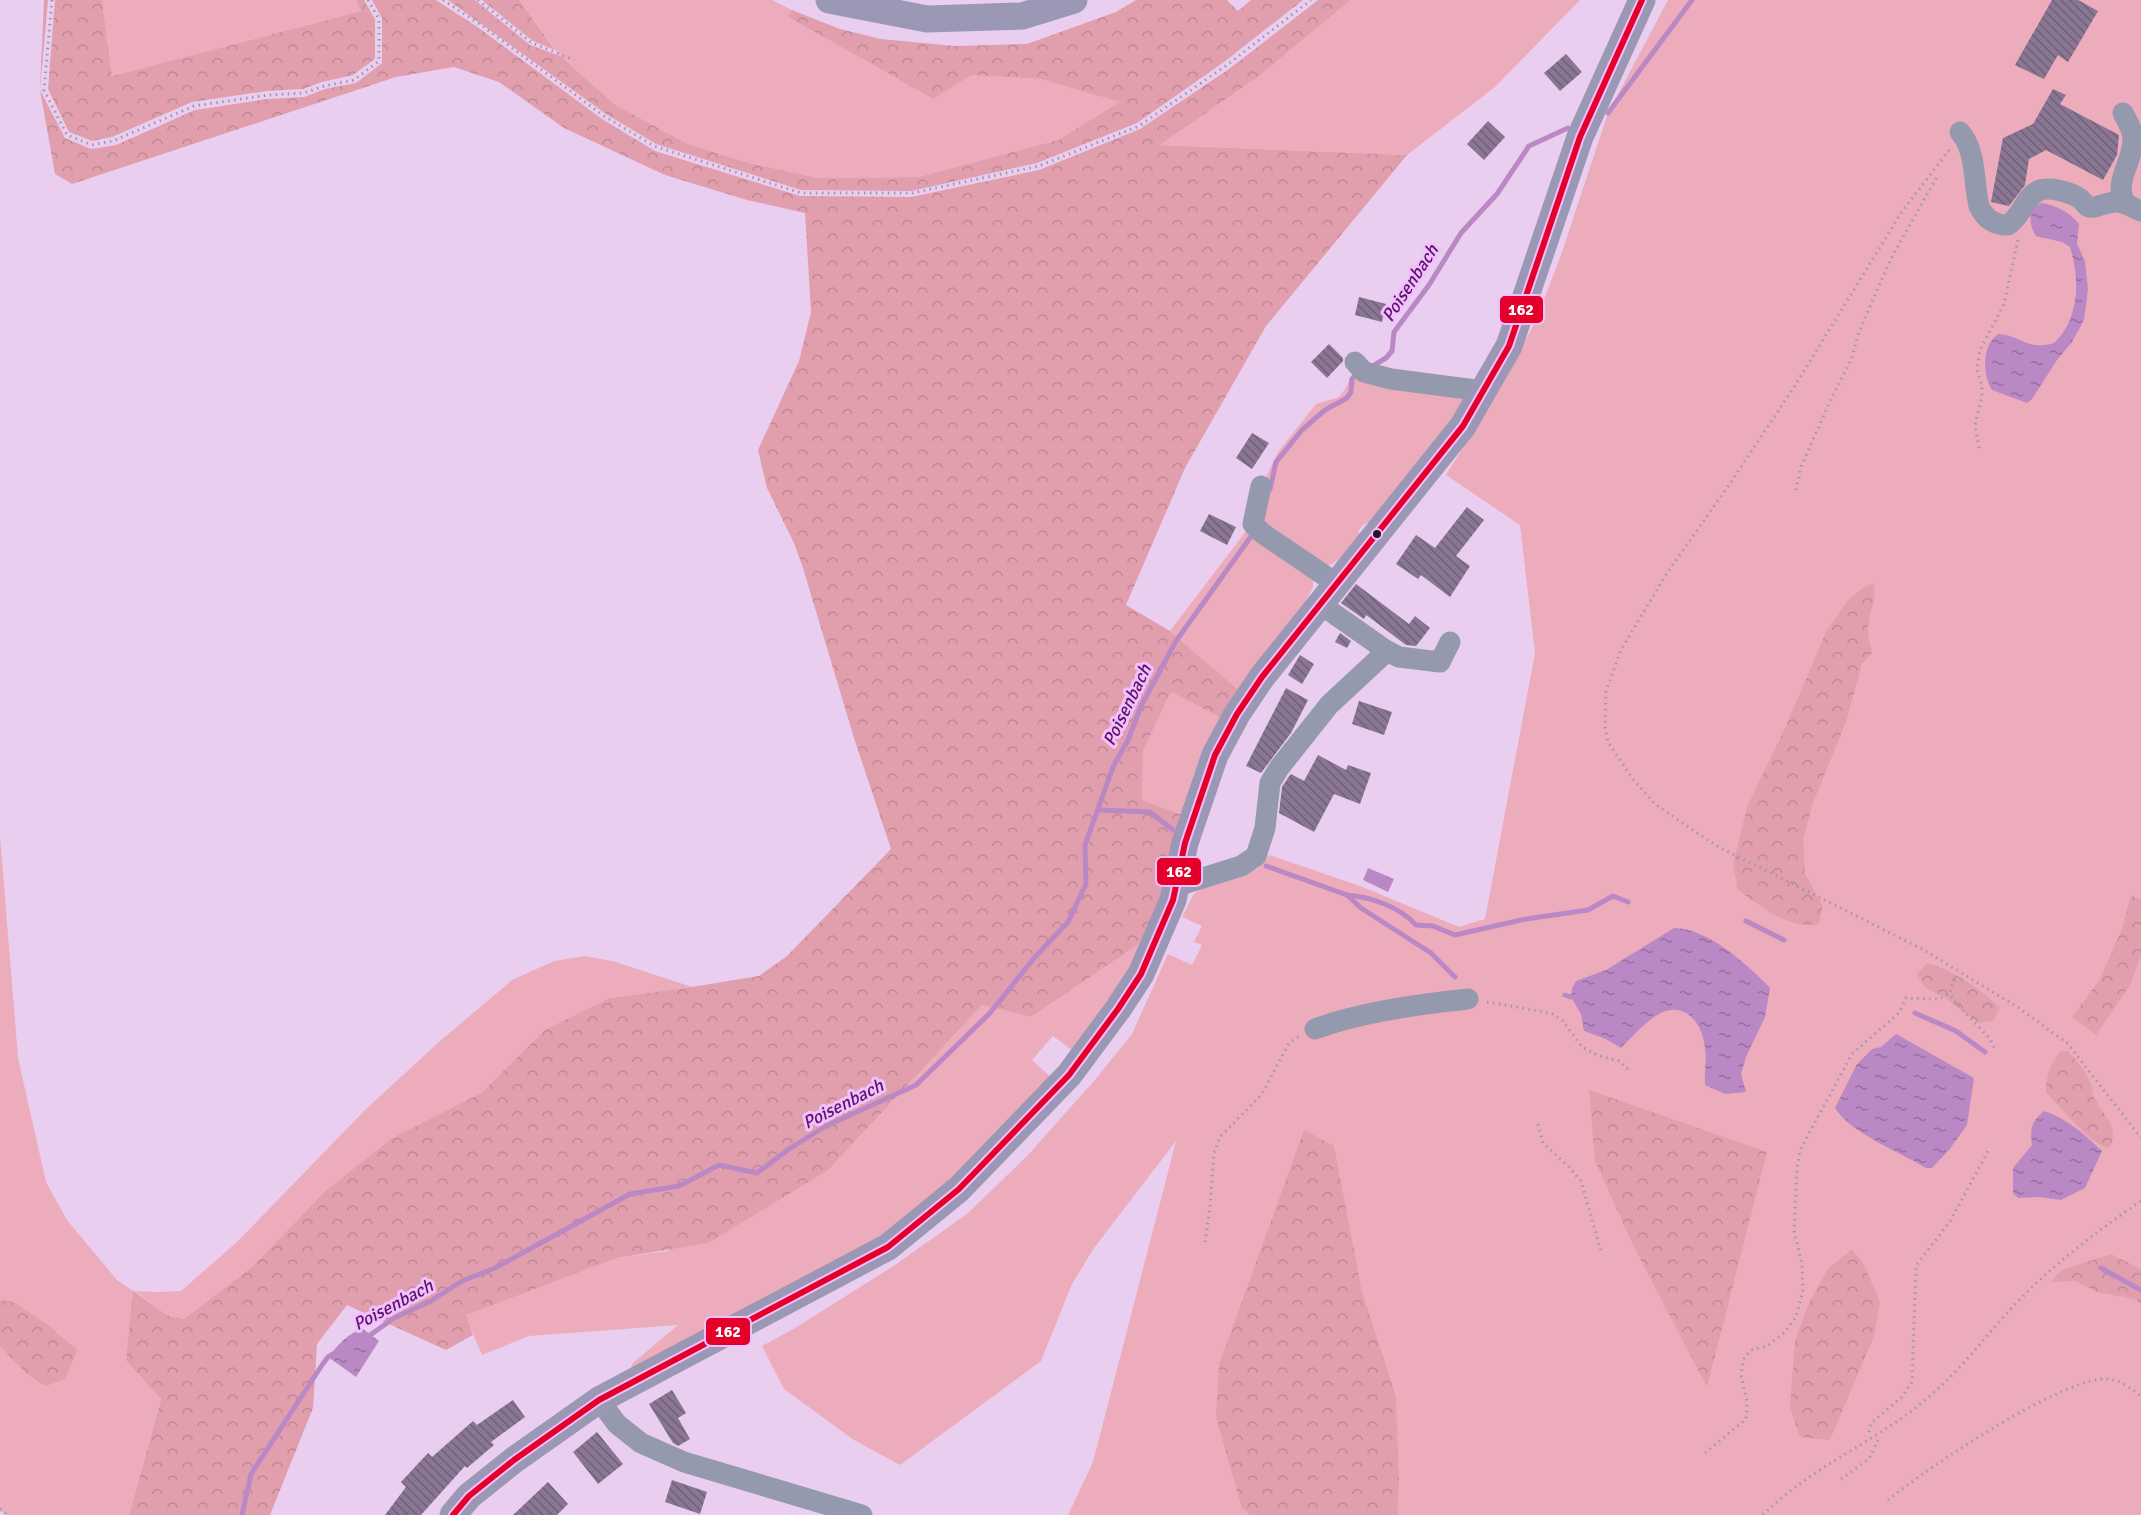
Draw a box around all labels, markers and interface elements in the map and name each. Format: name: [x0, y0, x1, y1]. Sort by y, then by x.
water label: Poisenbach: [1377, 239, 1444, 326]
line badge: 162: [1499, 295, 1544, 324]
text: 162: [1508, 300, 1534, 320]
unlabelled marker: [1371, 528, 1383, 540]
water label: Poisenbach: [1098, 660, 1157, 749]
line badge: 162: [1156, 857, 1202, 886]
text: 162: [1166, 862, 1192, 882]
water label: Poisenbach: [799, 1074, 888, 1134]
water label: Poisenbach: [349, 1274, 438, 1335]
line badge: 162: [705, 1317, 751, 1346]
text: 162: [715, 1322, 741, 1342]

